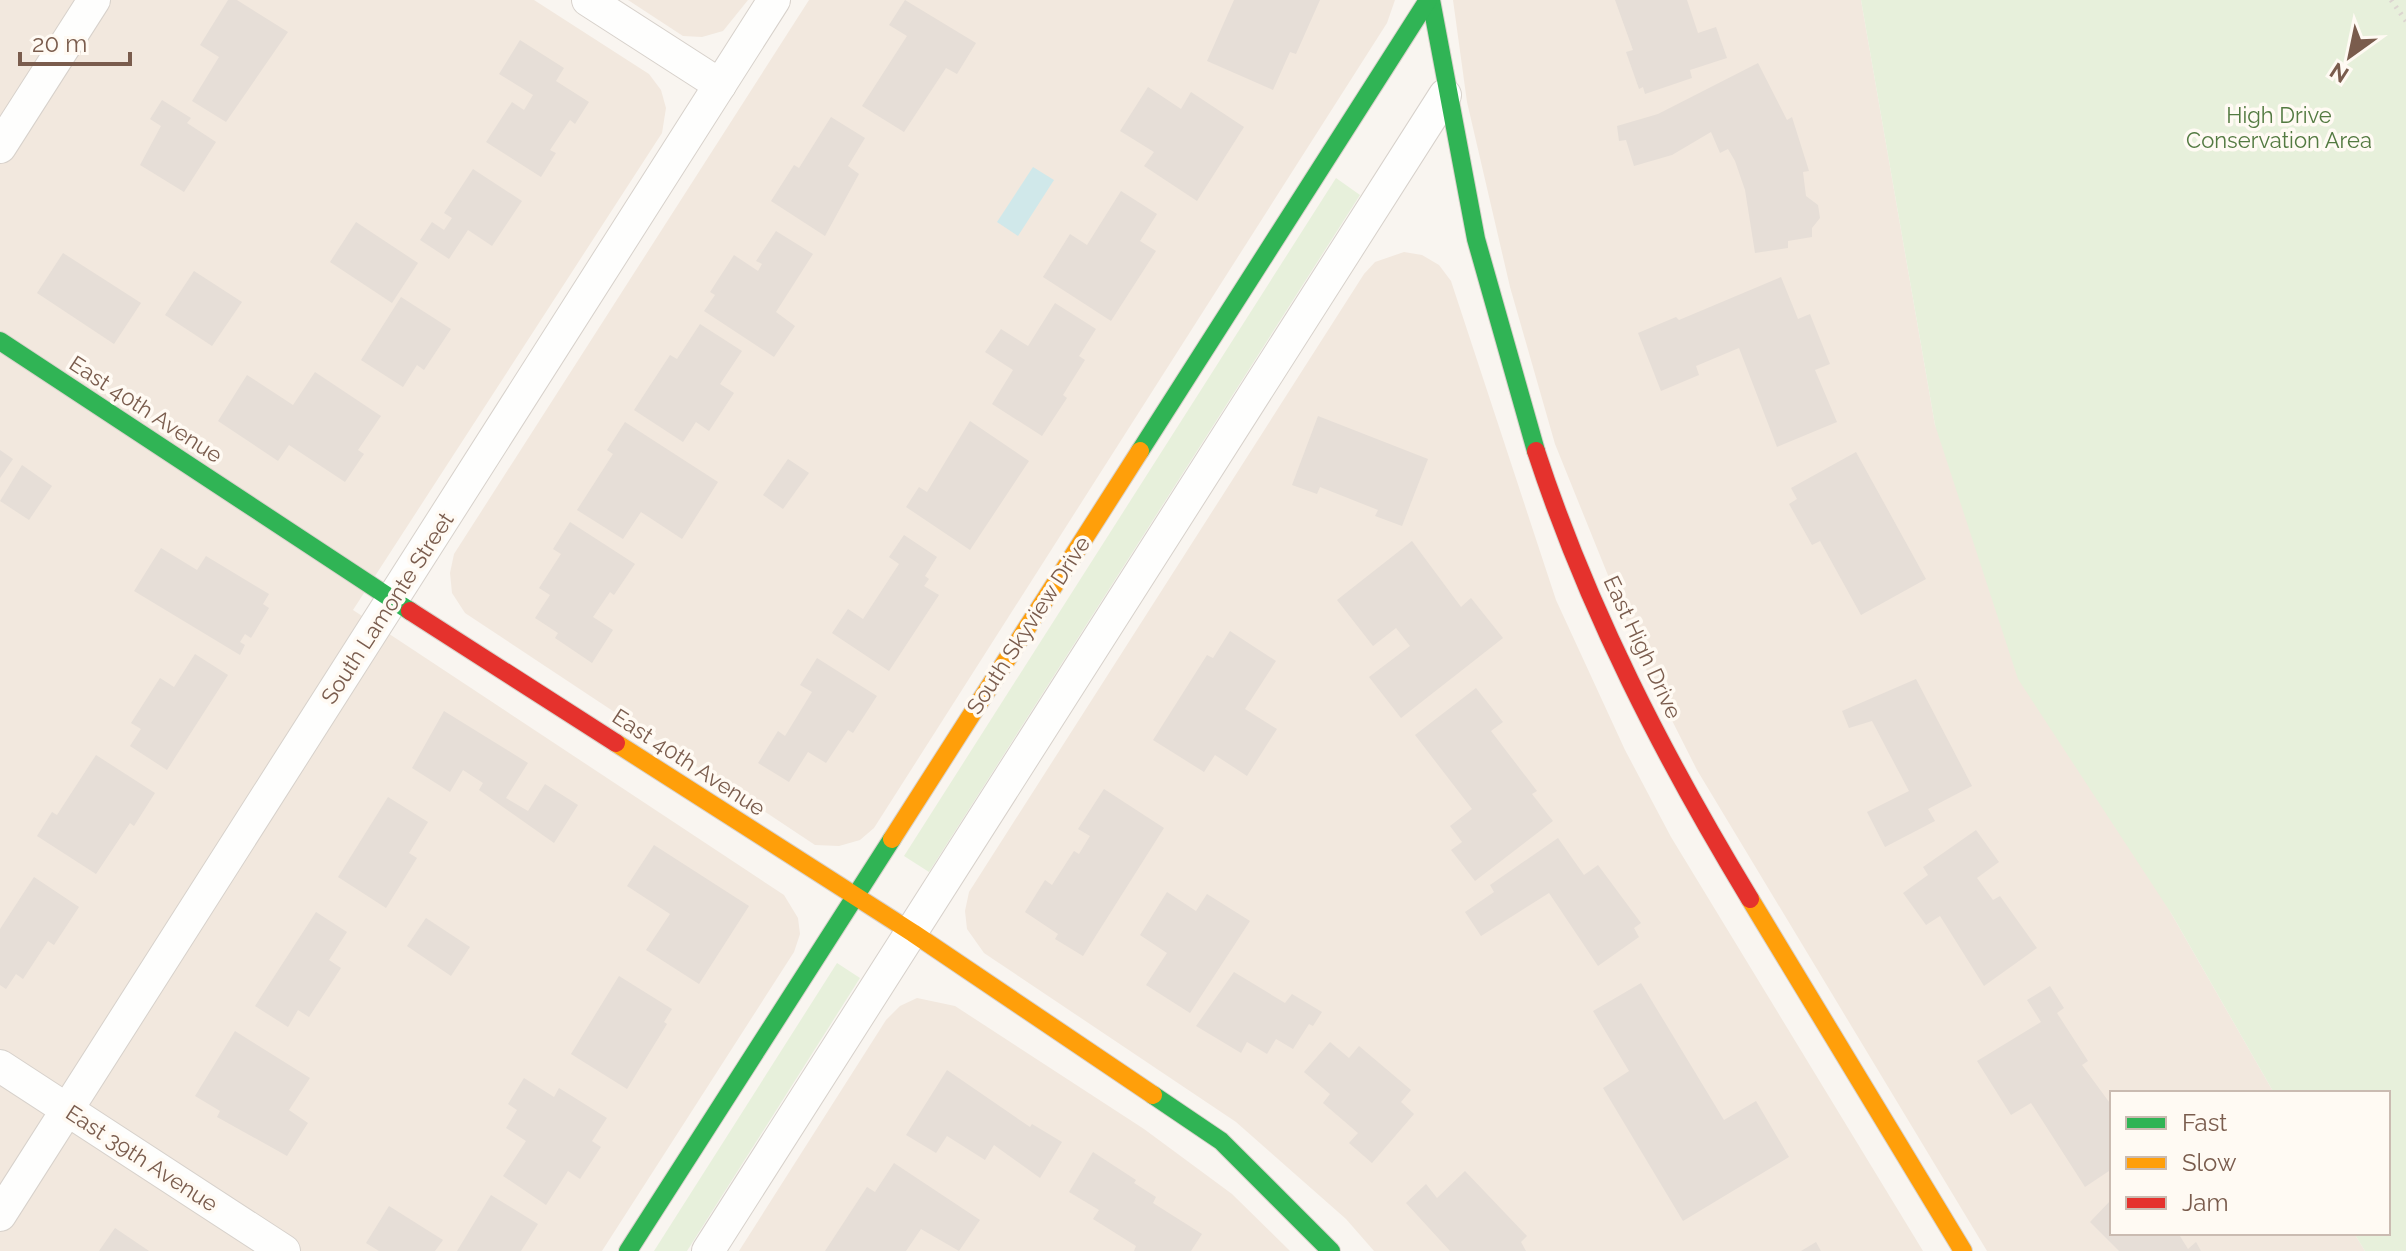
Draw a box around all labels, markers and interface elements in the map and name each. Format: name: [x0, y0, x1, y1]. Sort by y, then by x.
scale bar: [20, 16, 130, 66]
north arrow: [2310, 16, 2390, 96]
text: 20 m: [32, 29, 87, 58]
text: N: [2325, 57, 2353, 88]
park label: High Drive Conservation Area: [2186, 102, 2372, 153]
street label: East 40th Avenue: [65, 350, 227, 468]
street label: South Lamonte Street: [315, 507, 459, 709]
street label: South Skyview Drive: [961, 531, 1095, 719]
street label: East High Drive: [1599, 571, 1687, 723]
street label: East 40th Avenue: [608, 703, 770, 821]
legend: [2110, 1091, 2390, 1235]
street label: East 39th Avenue: [61, 1099, 223, 1217]
text: Fast: [2182, 1108, 2227, 1137]
text: Slow: [2182, 1148, 2237, 1177]
text: Jam: [2182, 1188, 2228, 1217]

